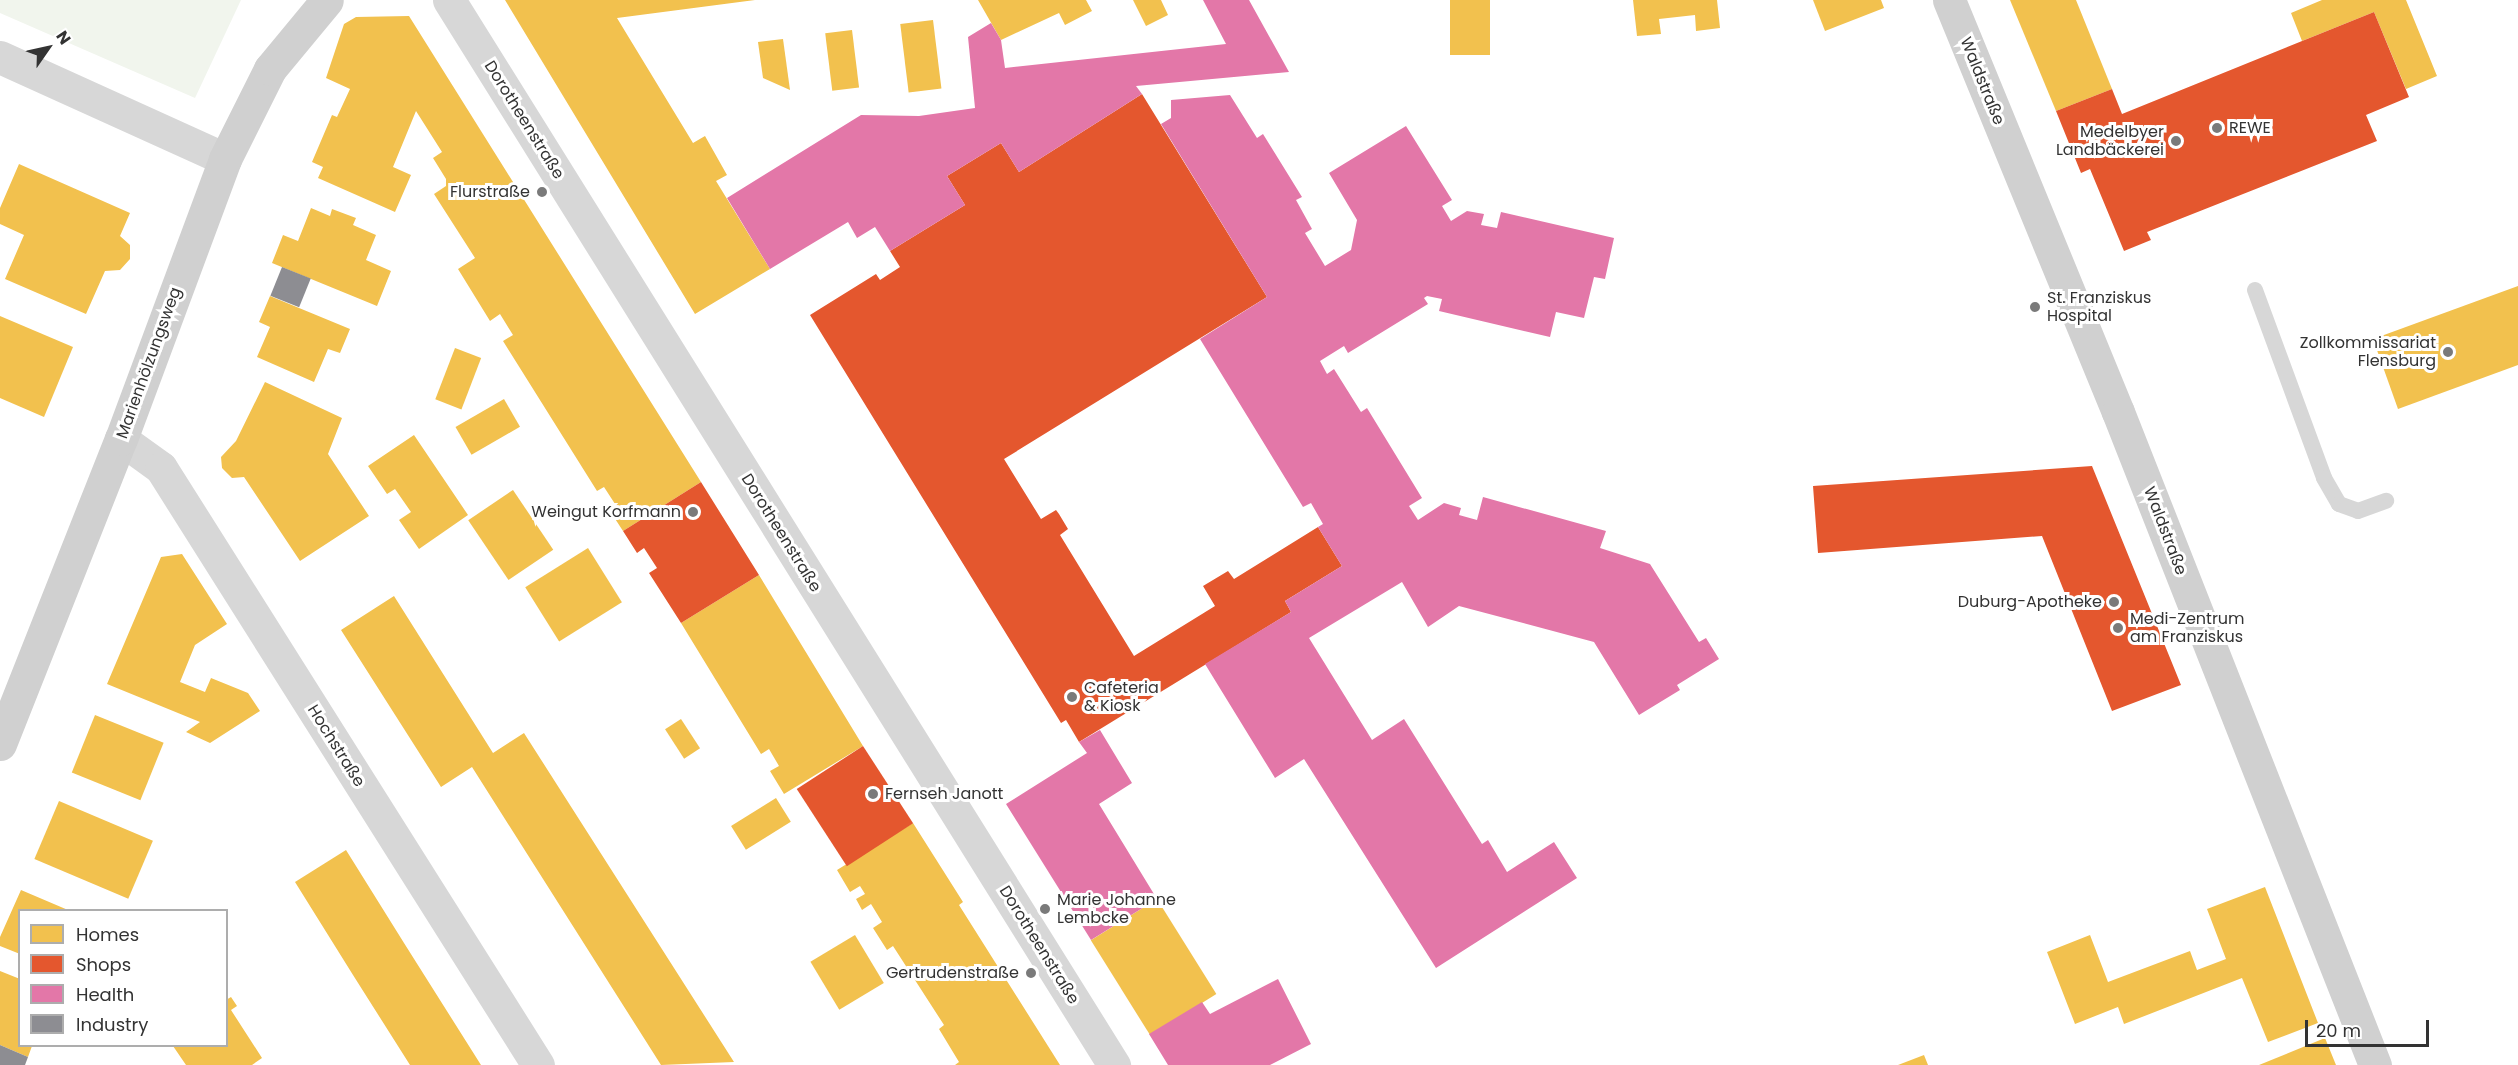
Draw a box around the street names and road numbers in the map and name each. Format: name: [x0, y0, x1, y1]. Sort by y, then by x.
street label: Waldstraße: [1956, 34, 2008, 128]
street label: Dorotheenstraße: [480, 57, 568, 183]
street label: Marienhölzungsweg: [113, 285, 185, 441]
street label: Dorotheenstraße: [737, 470, 825, 596]
street label: Waldstraße: [2139, 484, 2191, 578]
street label: Hochstraße: [303, 701, 369, 791]
street label: Dorotheenstraße: [995, 882, 1083, 1008]

